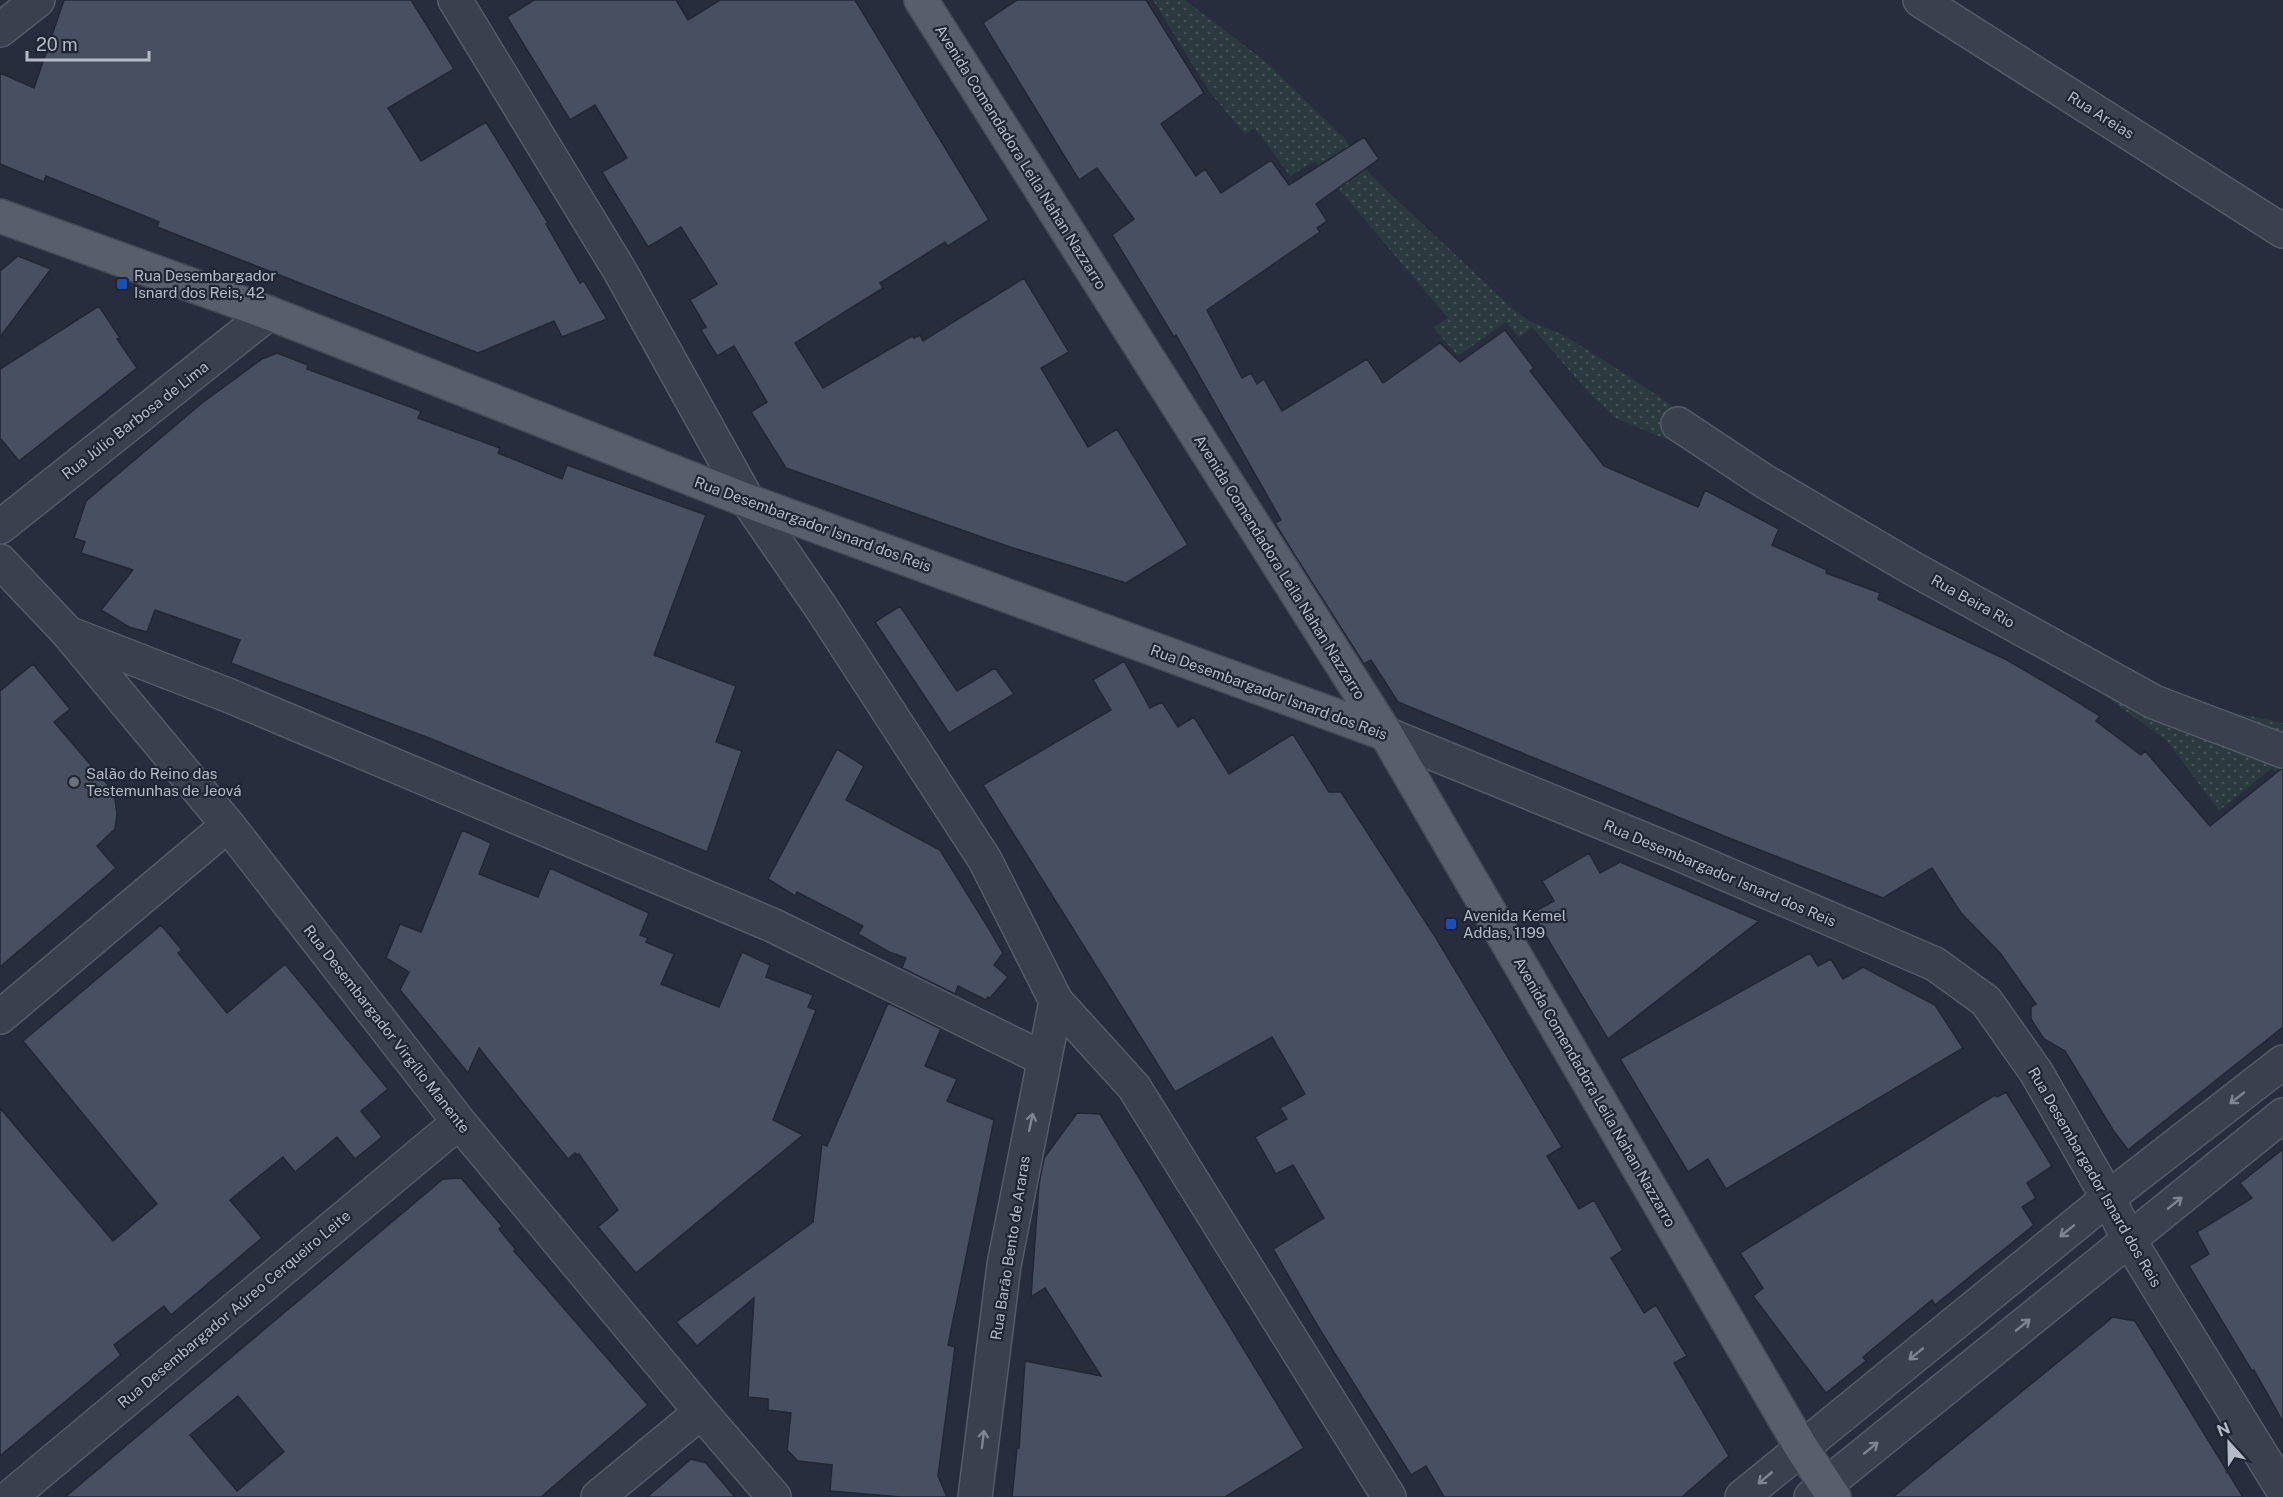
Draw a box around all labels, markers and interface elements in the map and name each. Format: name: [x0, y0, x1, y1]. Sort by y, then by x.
street label: Avenida Comendadora Leila Nahan Nazzarro: [932, 22, 1110, 292]
scale bar: [27, 24, 148, 62]
text: 20 m: [36, 34, 78, 55]
street label: Rua Areias: [2065, 88, 2137, 142]
place label: Rua Desembargador Isnard dos Reis, 42: [134, 267, 276, 301]
marker: Rua Desembargador Isnard dos Reis, 42: [115, 277, 129, 291]
street label: Rua Júlio Barbosa de Lima: [58, 358, 212, 482]
street label: Avenida Comendadora Leila Nahan Nazzarro: [1191, 432, 1369, 702]
street label: Rua Desembargador Isnard dos Reis: [692, 473, 934, 575]
street label: Rua Beira Rio: [1928, 571, 2018, 631]
street label: Rua Desembargador Isnard dos Reis: [1148, 641, 1390, 743]
place label: Salão do Reino das Testemunhas de Jeová: [86, 765, 241, 799]
marker: Salão do Reino das Testemunhas de Jeová: [67, 775, 81, 789]
street label: Rua Desembargador Isnard dos Reis: [1601, 816, 1839, 930]
place label: Avenida Kemel Addas, 1199: [1463, 907, 1566, 941]
marker: Avenida Kemel Addas, 1199: [1444, 917, 1458, 931]
street label: Rua Desembargador Virgílio Manente: [300, 922, 474, 1136]
street label: Avenida Comendadora Leila Nahan Nazzarro: [1511, 954, 1679, 1230]
street label: Rua Desembargador Isnard dos Reis: [2025, 1064, 2165, 1290]
one-way arrow: [2229, 1091, 2245, 1104]
one-way arrow: [1026, 1113, 1037, 1132]
street label: Rua Barão Bento de Araras: [987, 1155, 1033, 1341]
one-way arrow: [2167, 1196, 2183, 1209]
street label: Rua Desembargador Aúreo Cerqueiro Leite: [114, 1207, 354, 1411]
one-way arrow: [2060, 1224, 2075, 1238]
one-way arrow: [2015, 1319, 2031, 1332]
one-way arrow: [1908, 1347, 1924, 1360]
north arrow: [2199, 1413, 2259, 1473]
text: N: [2214, 1418, 2233, 1441]
one-way arrow: [978, 1430, 989, 1449]
one-way arrow: [1863, 1442, 1879, 1455]
one-way arrow: [1757, 1471, 1773, 1484]

